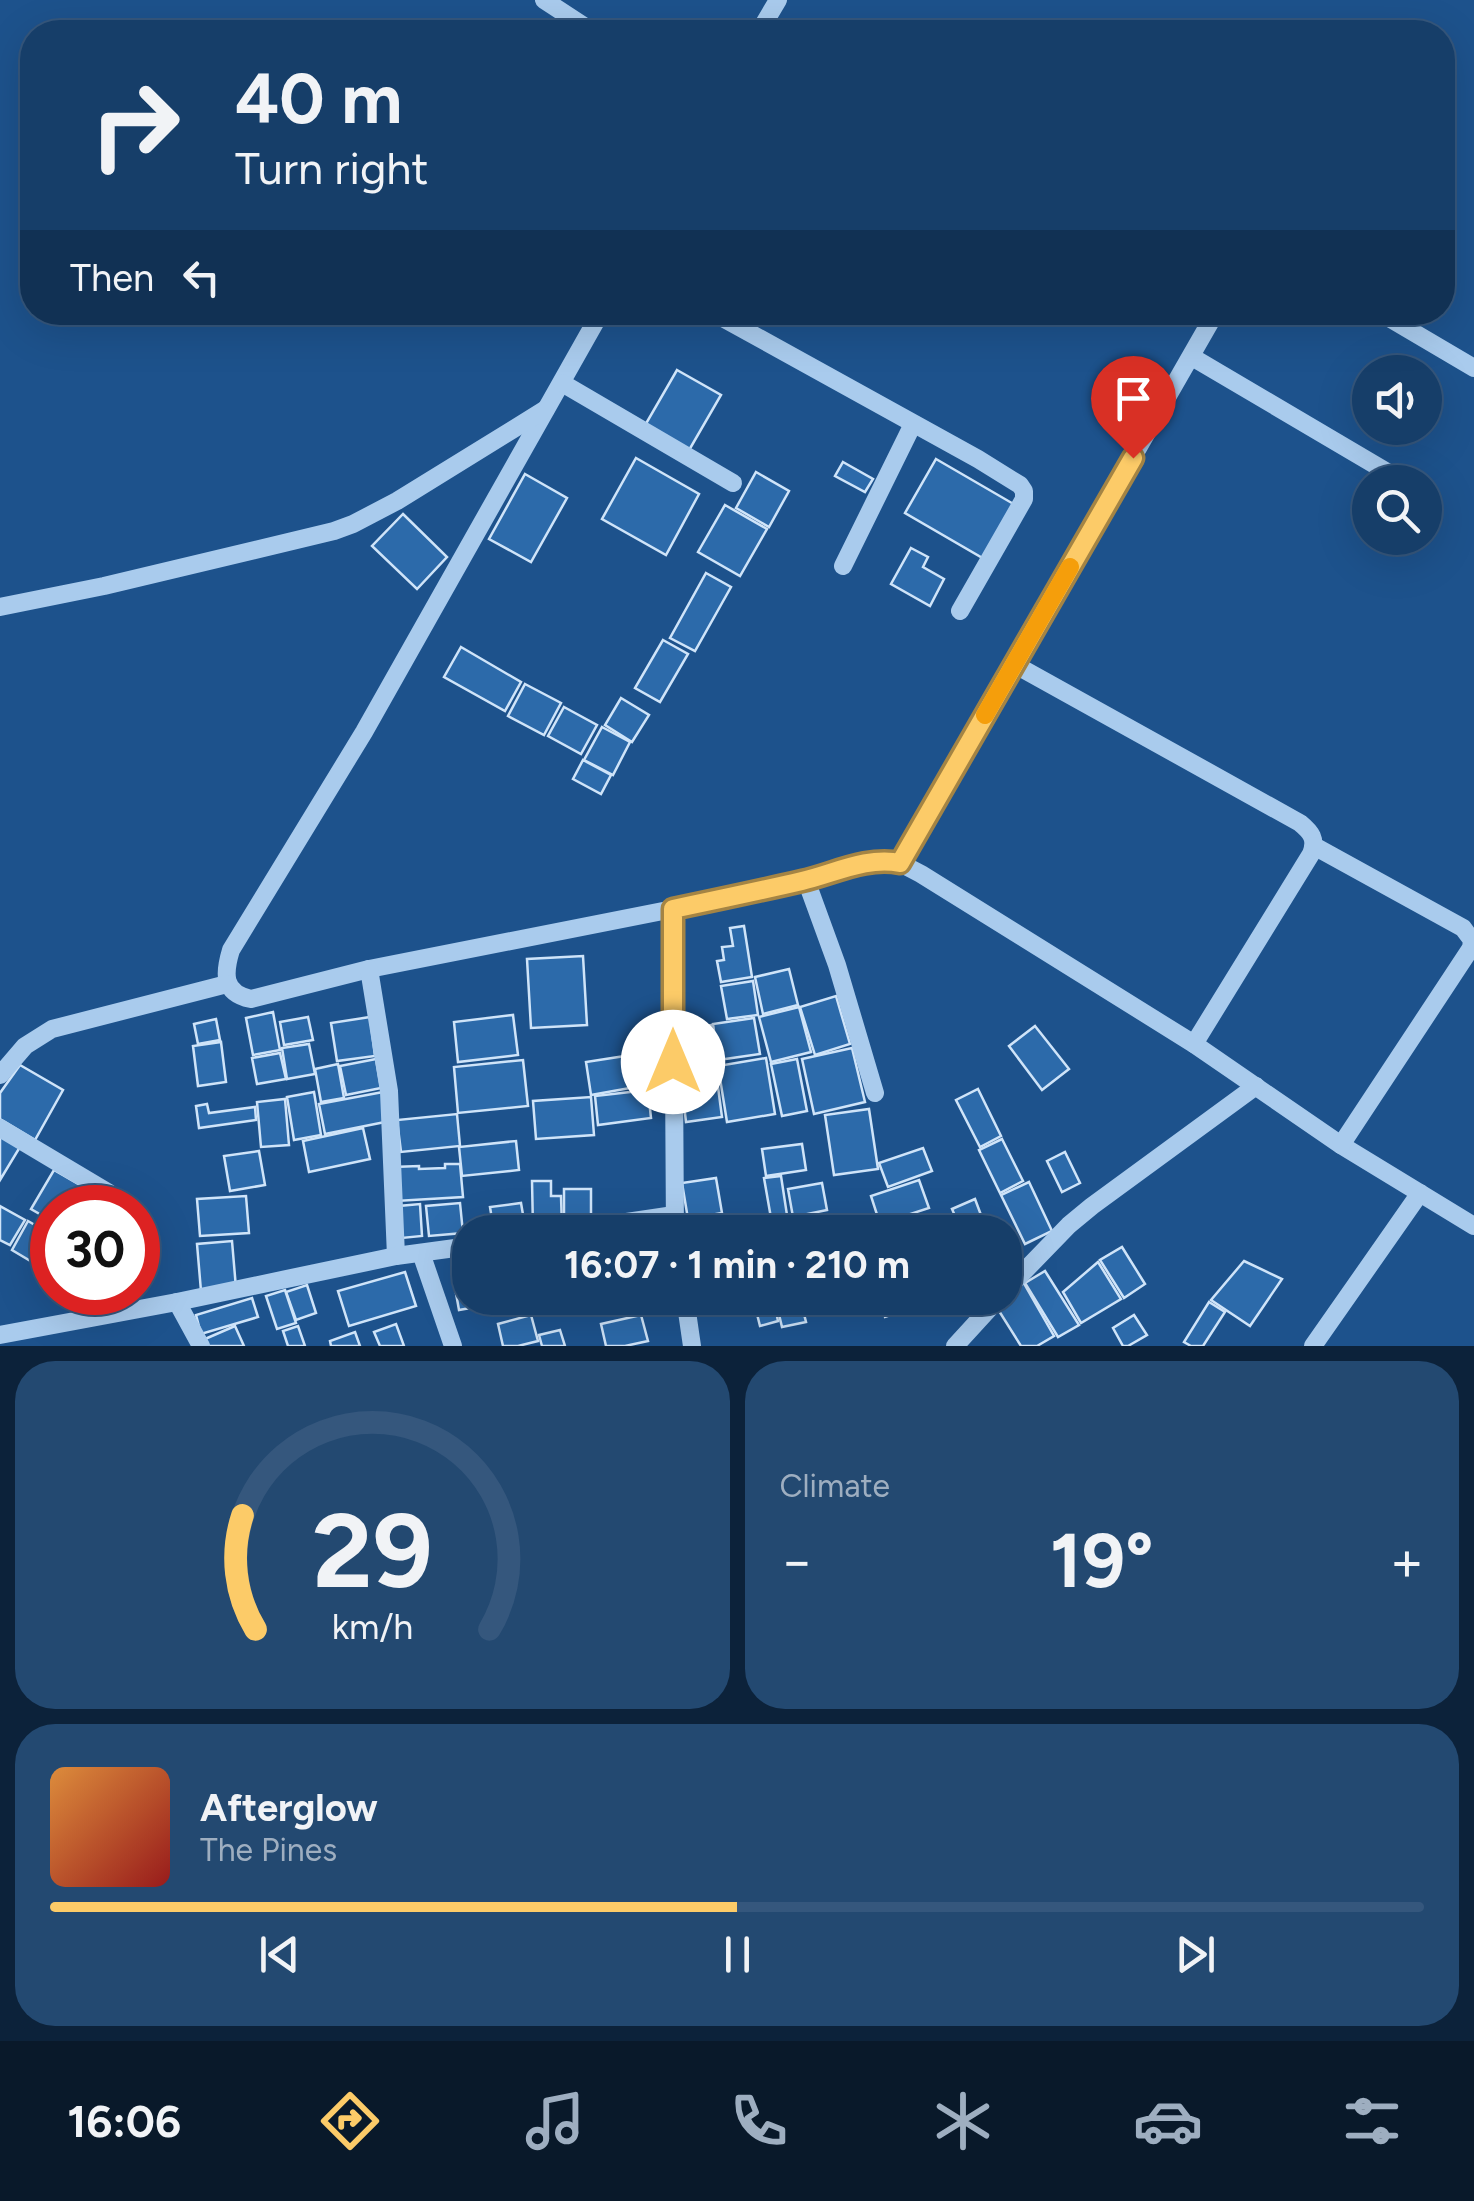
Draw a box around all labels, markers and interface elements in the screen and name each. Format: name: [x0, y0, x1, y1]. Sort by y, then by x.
text: 40 m: [235, 56, 402, 141]
icon: right: [70, 60, 200, 190]
text: Turn right: [235, 141, 428, 195]
icon: left: [174, 250, 229, 305]
text: Then: [70, 255, 154, 301]
map controls: [1352, 355, 1442, 555]
button: sound: [1352, 355, 1442, 445]
pin: [1091, 356, 1176, 459]
icon: arrive: [1106, 371, 1161, 426]
button: search: [1352, 465, 1442, 555]
position arrow: [621, 1010, 725, 1114]
speed limit sign: 30: [30, 1185, 160, 1315]
text: 16:07 · 1 min · 210 m: [564, 1242, 910, 1288]
text: Climate: [780, 1467, 890, 1505]
text: 29: [312, 1488, 433, 1613]
text: 19°: [1050, 1516, 1154, 1606]
text: −: [780, 1528, 814, 1594]
text: +: [1390, 1528, 1424, 1594]
text: km/h: [331, 1605, 413, 1648]
text: Afterglow: [200, 1785, 378, 1831]
text: The Pines: [200, 1831, 337, 1869]
icon: previous: [252, 1927, 307, 1982]
icon: pause: [710, 1927, 765, 1982]
icon: next: [1168, 1927, 1223, 1982]
icon: directions: [315, 2086, 385, 2156]
icon: music: [520, 2086, 590, 2156]
icon: phone: [724, 2086, 794, 2156]
icon: climate: [928, 2086, 998, 2156]
icon: car: [1133, 2086, 1203, 2156]
icon: filters: [1337, 2086, 1407, 2156]
text: 16:06: [67, 2094, 181, 2148]

